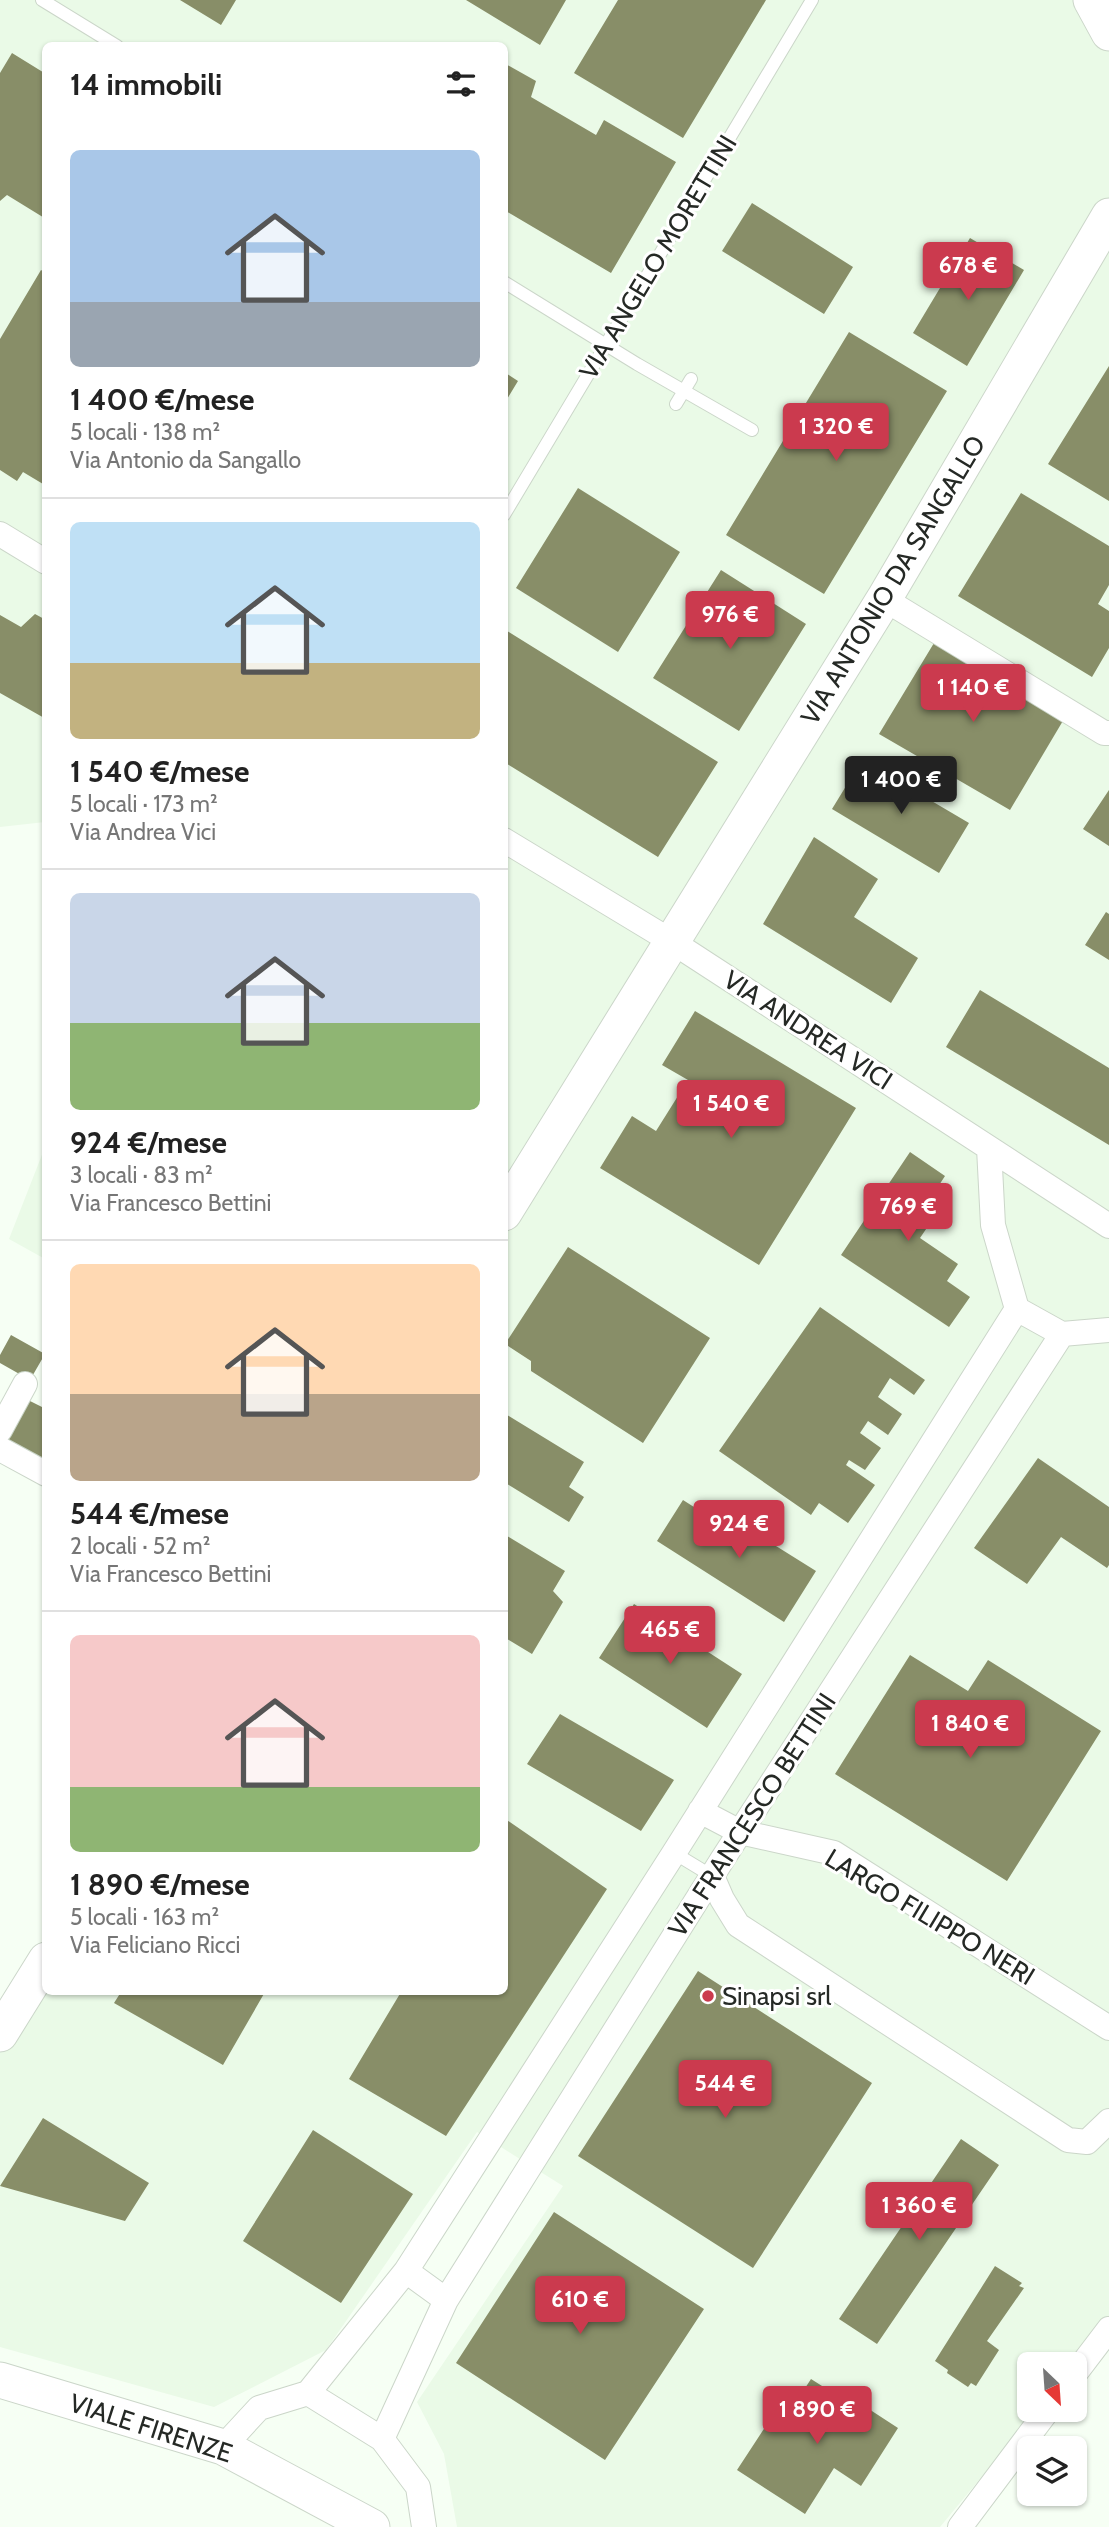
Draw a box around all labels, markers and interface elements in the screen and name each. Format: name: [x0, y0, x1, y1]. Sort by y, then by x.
icon: filters: [442, 65, 480, 103]
text: 14 immobili: [70, 66, 222, 103]
street label: VIA ANGELO MORETTINI: [572, 129, 744, 385]
icon: home: [212, 195, 338, 321]
pin: 678 €: [919, 243, 1017, 302]
text: 678 €: [939, 251, 997, 279]
text: 1 400 €/mese: [70, 381, 254, 418]
pin: 1 320 €: [771, 404, 901, 463]
text: 1 320 €: [799, 412, 873, 440]
text: 5 locali · 138 m²: [70, 418, 220, 446]
street label: VIA ANTONIO DA SANGALLO: [794, 430, 992, 730]
text: Via Antonio da Sangallo: [70, 446, 301, 474]
icon: home: [212, 567, 338, 693]
pin: 976 €: [681, 592, 779, 651]
text: 976 €: [702, 600, 759, 628]
pin: 1 140 €: [908, 664, 1038, 724]
text: 1 140 €: [937, 673, 1009, 701]
text: 1 540 €/mese: [70, 753, 249, 790]
pin: 1 400 €: [836, 756, 966, 816]
text: 1 400 €: [861, 765, 941, 793]
text: 5 locali · 173 m²: [70, 790, 218, 818]
text: Via Andrea Vici: [70, 818, 216, 846]
icon: home: [212, 938, 338, 1064]
street label: VIA ANDREA VICI: [718, 964, 898, 1096]
pin: 1 540 €: [666, 1080, 796, 1140]
text: 1 540 €: [693, 1089, 769, 1117]
text: 924 €/mese: [70, 1124, 227, 1161]
text: 3 locali · 83 m²: [70, 1161, 213, 1189]
pin: 769 €: [859, 1184, 957, 1243]
text: Via Francesco Bettini: [70, 1189, 271, 1217]
text: 769 €: [880, 1192, 937, 1220]
icon: home: [212, 1309, 338, 1435]
text: 544 €/mese: [70, 1495, 229, 1532]
pin: 924 €: [690, 1500, 788, 1560]
text: 924 €: [709, 1509, 769, 1537]
text: 2 locali · 52 m²: [70, 1532, 210, 1560]
text: Via Francesco Bettini: [70, 1560, 271, 1588]
pin: 465 €: [621, 1606, 719, 1666]
text: 465 €: [640, 1615, 700, 1643]
icon: home: [212, 1680, 338, 1806]
street label: VIA FRANCESCO BETTINI: [661, 1687, 843, 1943]
pin: 1 840 €: [905, 1700, 1035, 1760]
text: 1 840 €: [931, 1709, 1009, 1737]
street label: LARGO FILIPPO NERI: [820, 1842, 1040, 1992]
text: 1 890 €/mese: [70, 1866, 250, 1903]
text: 5 locali · 163 m²: [70, 1903, 219, 1931]
text: Via Feliciano Ricci: [70, 1931, 240, 1959]
place label: Sinapsi srl: [722, 1980, 831, 2012]
marker: Sinapsi srl: [700, 1988, 716, 2004]
pin: 544 €: [676, 2060, 774, 2120]
text: 544 €: [695, 2069, 755, 2097]
pin: 1 360 €: [854, 2182, 984, 2242]
text: 1 360 €: [881, 2191, 957, 2219]
pin: 610 €: [531, 2276, 629, 2336]
text: 610 €: [551, 2285, 609, 2313]
north arrow: [1017, 2352, 1087, 2422]
map controls: [1017, 2352, 1087, 2506]
pin: 1 890 €: [752, 2386, 882, 2446]
street label: VIALE FIRENZE: [66, 2387, 236, 2469]
text: 1 890 €: [779, 2395, 855, 2423]
button: layers: [1017, 2436, 1087, 2506]

